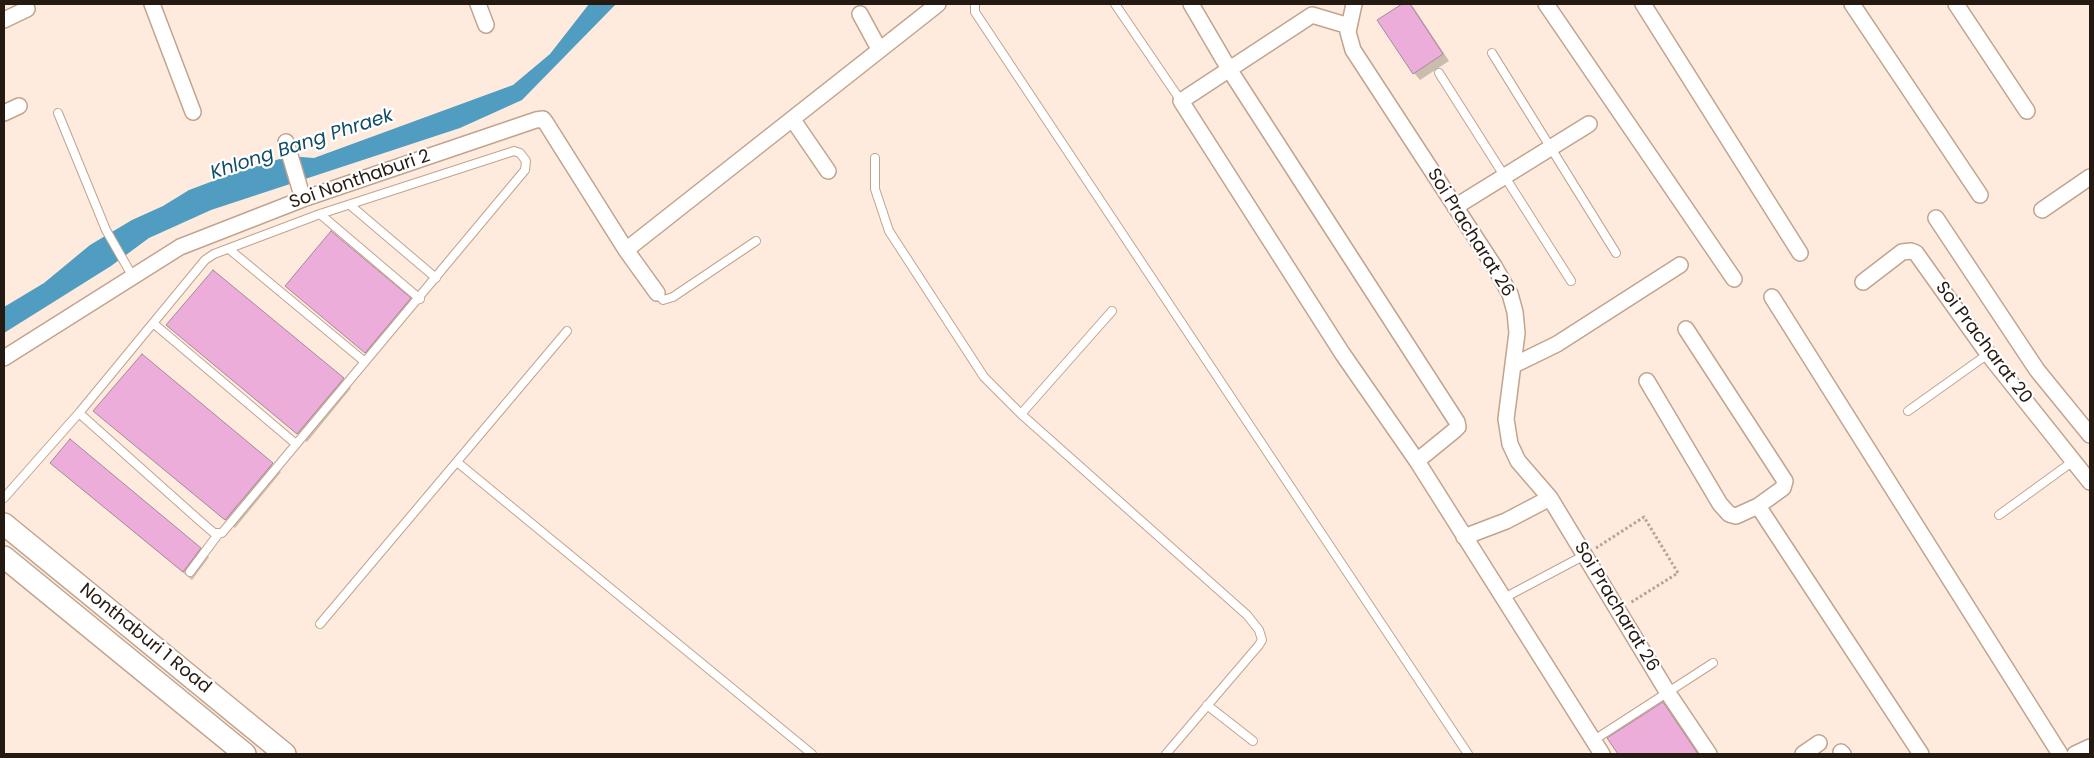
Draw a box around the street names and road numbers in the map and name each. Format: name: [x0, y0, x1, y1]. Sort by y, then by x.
street label: Soi Nonthaburi 2: [287, 146, 433, 214]
street label: Soi Pracharat 26: [1422, 165, 1518, 301]
street label: Soi Pracharat 20: [1930, 278, 2036, 408]
street label: Soi Pracharat 26: [1569, 538, 1663, 676]
street label: Nonthaburi 1 Road: [75, 579, 215, 699]

